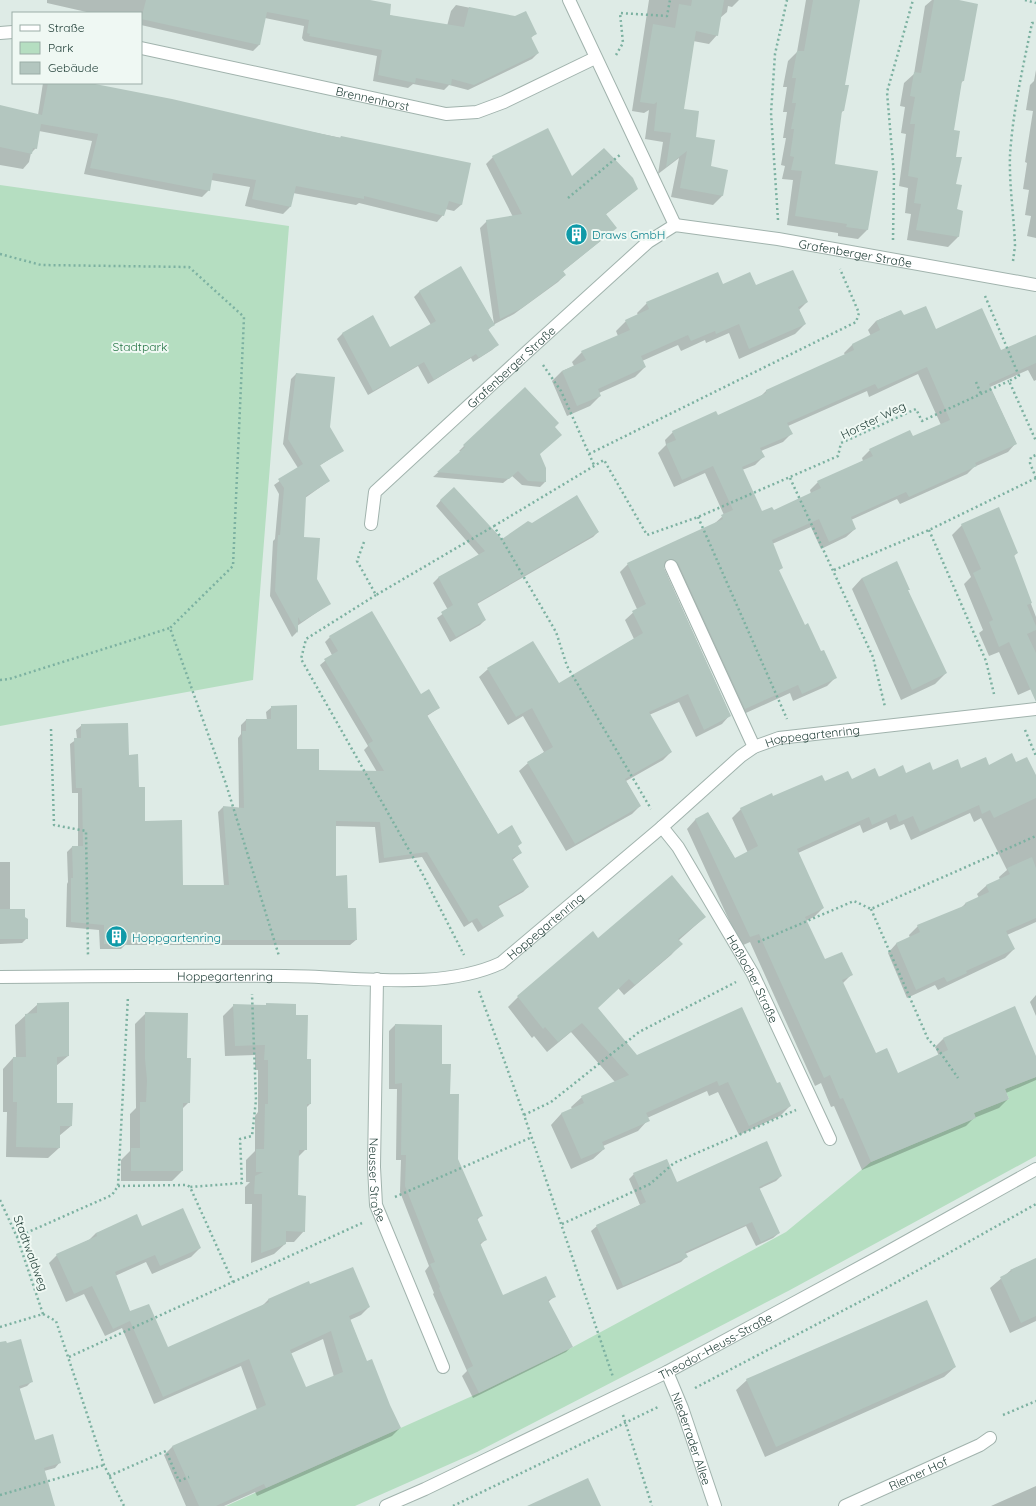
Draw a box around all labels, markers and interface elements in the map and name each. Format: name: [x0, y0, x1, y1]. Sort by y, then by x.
legend: [12, 12, 142, 84]
text: Straße: [48, 20, 85, 35]
text: Park: [48, 40, 73, 55]
text: Gebäude: [48, 60, 99, 75]
street label: Brennenhorst: [334, 83, 411, 113]
building icon: Draws GmbH: [564, 221, 590, 247]
place label: Draws GmbH: [592, 227, 665, 242]
street label: Grafenberger Straße: [798, 235, 914, 270]
street label: Grafenberger Straße: [464, 322, 558, 411]
park label: Stadtpark: [112, 339, 168, 354]
street label: Horster Weg: [838, 398, 908, 442]
street label: Hoppegartenring: [763, 721, 861, 750]
street label: Hoppegartenring: [504, 889, 586, 962]
building icon: Hoppgartenring: [103, 924, 129, 950]
place label: Hoppgartenring: [132, 930, 221, 945]
street label: Haßlocher Straße: [724, 932, 782, 1025]
street label: Hoppegartenring: [177, 968, 273, 983]
street label: Neusser Straße: [366, 1137, 390, 1224]
street label: Stadtwaldweg: [10, 1213, 52, 1293]
street label: Theodor-Heuss-Straße: [656, 1309, 775, 1383]
street label: Niederrader Allee: [669, 1390, 715, 1487]
street label: Riemer Hof: [886, 1453, 950, 1493]

